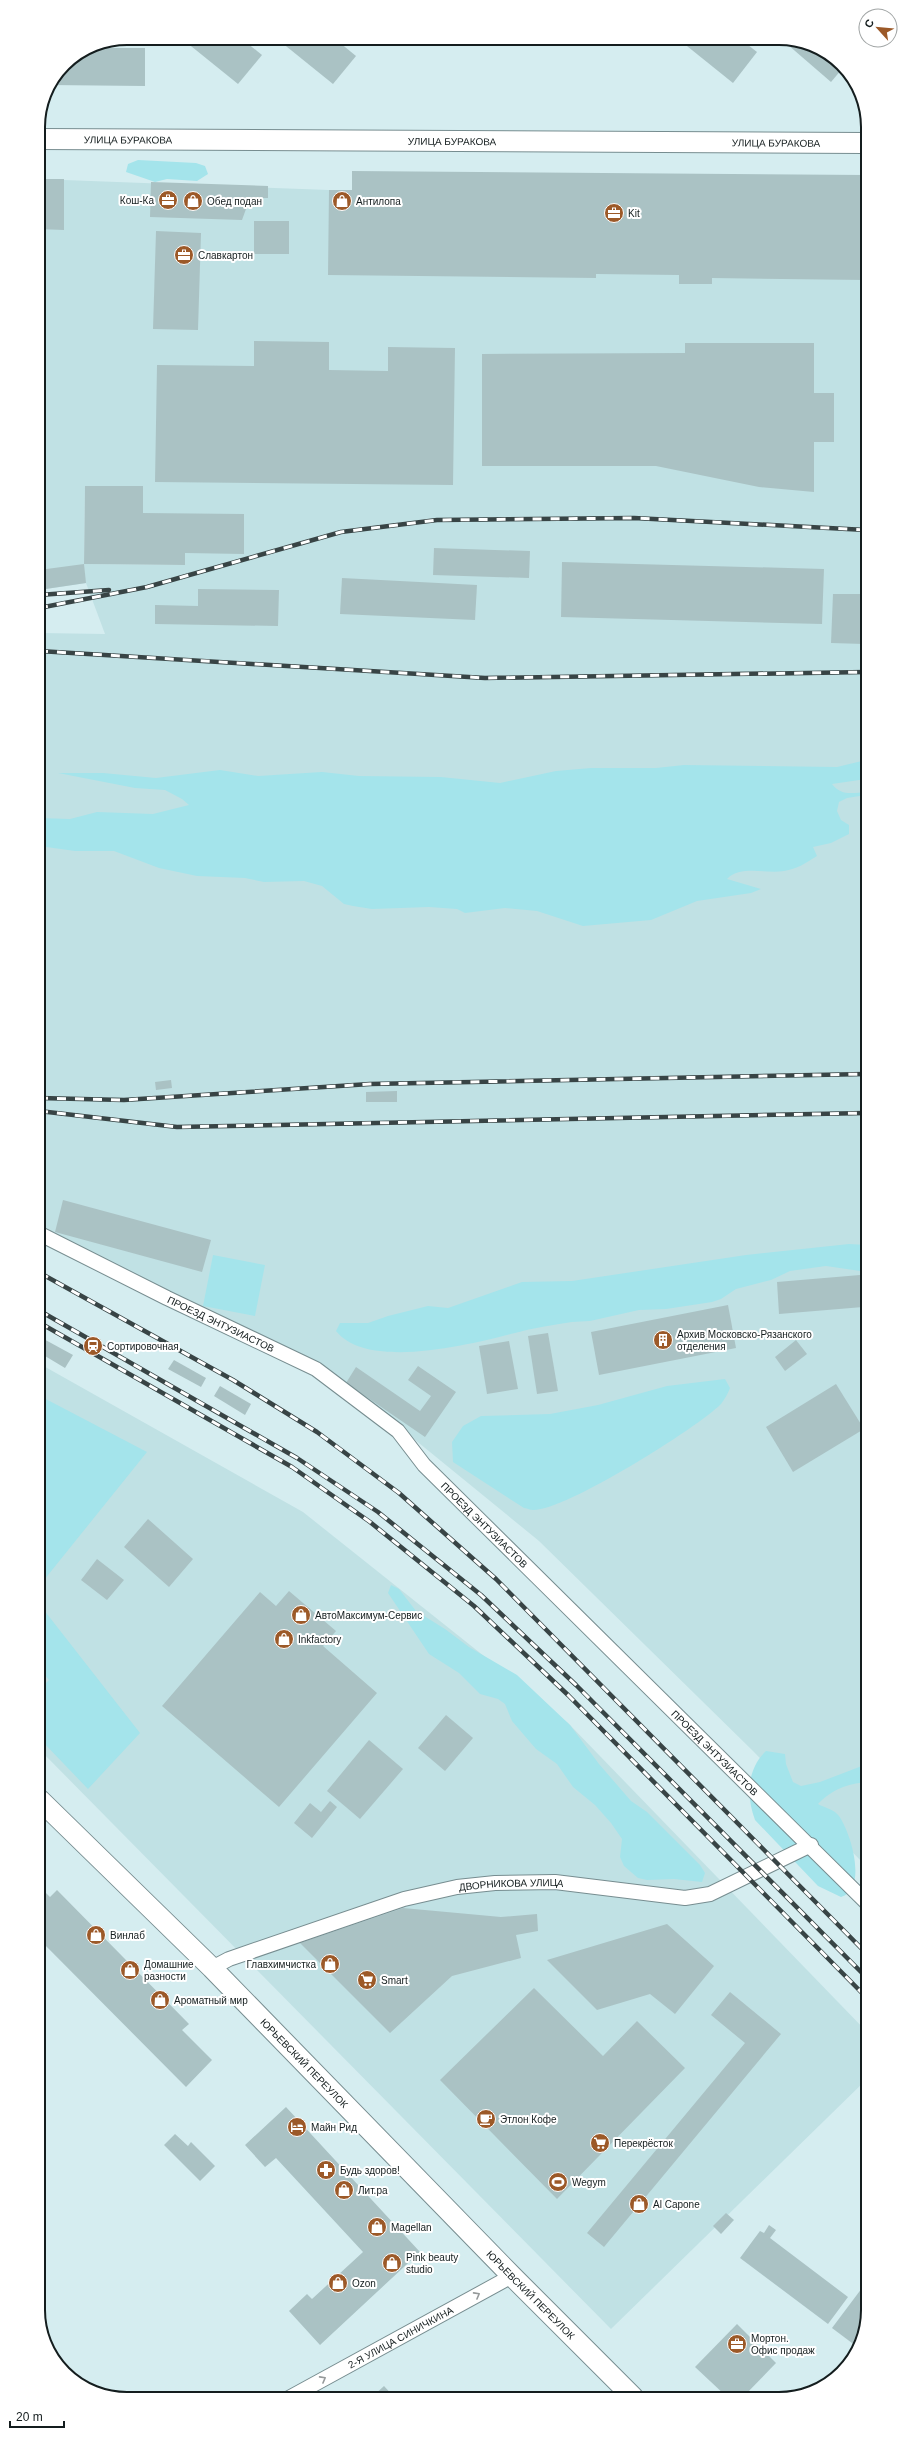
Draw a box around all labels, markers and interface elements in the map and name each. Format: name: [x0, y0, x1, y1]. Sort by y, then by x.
north arrow: [858, 8, 898, 48]
text: С: [862, 17, 876, 30]
street label: УЛИЦА БУРАКОВА: [84, 134, 173, 145]
street label: УЛИЦА БУРАКОВА: [408, 135, 497, 147]
street label: УЛИЦА БУРАКОВА: [732, 137, 821, 148]
office icon: Кош-Ка: [157, 189, 179, 211]
shop icon: Обед подан: [182, 190, 204, 212]
shop icon: Антилопа: [331, 190, 353, 212]
place label: Кош-Ка: [120, 195, 154, 206]
place label: Обед подан: [207, 196, 262, 207]
place label: Антилопа: [356, 196, 401, 207]
office icon: Kit: [603, 202, 625, 224]
place label: Kit: [628, 208, 640, 219]
office icon: Славкартон: [173, 244, 195, 266]
place label: Славкартон: [198, 250, 253, 261]
street label: ПРОЕЗД ЭНТУЗИАСТОВ: [166, 1294, 276, 1354]
building icon: Архив Московско-Рязанского отделения: [652, 1329, 674, 1351]
place label: Архив Московско-Рязанского отделения: [677, 1329, 812, 1352]
station icon: Сортировочная: [82, 1335, 104, 1357]
place label: Сортировочная: [107, 1341, 179, 1352]
street label: ПРОЕЗД ЭНТУЗИАСТОВ: [439, 1480, 530, 1570]
shop icon: АвтоМаксимум-Сервиc: [290, 1604, 312, 1626]
place label: АвтоМаксимум-Сервиc: [315, 1610, 422, 1621]
shop icon: Inkfactory: [273, 1628, 295, 1650]
place label: Inkfactory: [298, 1634, 341, 1645]
street label: ПРОЕЗД ЭНТУЗИАСТОВ: [670, 1708, 761, 1798]
street label: ДВОРНИКОВА УЛИЦА: [458, 1876, 565, 1892]
shop icon: Винлаб: [85, 1924, 107, 1946]
place label: Винлаб: [110, 1930, 145, 1941]
shop icon: Главхимчистка: [319, 1953, 341, 1975]
shop icon: Домашние разности: [119, 1959, 141, 1981]
place label: Домашние разности: [144, 1959, 194, 1982]
place label: Главхимчистка: [246, 1959, 316, 1970]
supermarket icon: Smart: [356, 1969, 378, 1991]
place label: Smart: [381, 1975, 408, 1986]
shop icon: Ароматный мир: [149, 1989, 171, 2011]
place label: Ароматный мир: [174, 1995, 248, 2006]
street label: ЮРЬЕВСКИЙ ПЕРЕУЛОК: [259, 2016, 350, 2110]
cafe icon: Этлон Кофе: [475, 2108, 497, 2130]
place label: Этлон Кофе: [500, 2114, 557, 2125]
hotel icon: Майн Рид: [286, 2116, 308, 2138]
place label: Майн Рид: [311, 2122, 357, 2133]
supermarket icon: Перекрёсток: [589, 2132, 611, 2154]
place label: Перекрёсток: [614, 2138, 673, 2149]
pharmacy icon: Будь здоров!: [315, 2159, 337, 2181]
place label: Будь здоров!: [340, 2165, 400, 2176]
sports icon: Wegym: [547, 2171, 569, 2193]
place label: Wegym: [572, 2177, 606, 2188]
shop icon: Лит.ра: [333, 2179, 355, 2201]
place label: Лит.ра: [358, 2185, 388, 2196]
shop icon: Al Capone: [628, 2193, 650, 2215]
place label: Al Capone: [653, 2199, 700, 2210]
shop icon: Magellan: [366, 2216, 388, 2238]
place label: Magellan: [391, 2222, 432, 2233]
street label: ЮРЬЕВСКИЙ ПЕРЕУЛОК: [485, 2248, 577, 2341]
shop icon: Pink beauty studio: [381, 2252, 403, 2274]
place label: Pink beauty studio: [406, 2252, 458, 2275]
shop icon: Ozon: [327, 2272, 349, 2294]
place label: Ozon: [352, 2278, 376, 2289]
one-way arrow: [473, 2292, 481, 2300]
street label: 2-Я УЛИЦА СИНИЧКИНА: [346, 2304, 455, 2370]
office icon: Мортон. Офис продаж: [726, 2333, 748, 2355]
place label: Мортон. Офис продаж: [751, 2333, 815, 2356]
one-way arrow: [319, 2377, 326, 2384]
scale bar: [10, 2403, 64, 2429]
text: 20 m: [16, 2410, 43, 2424]

